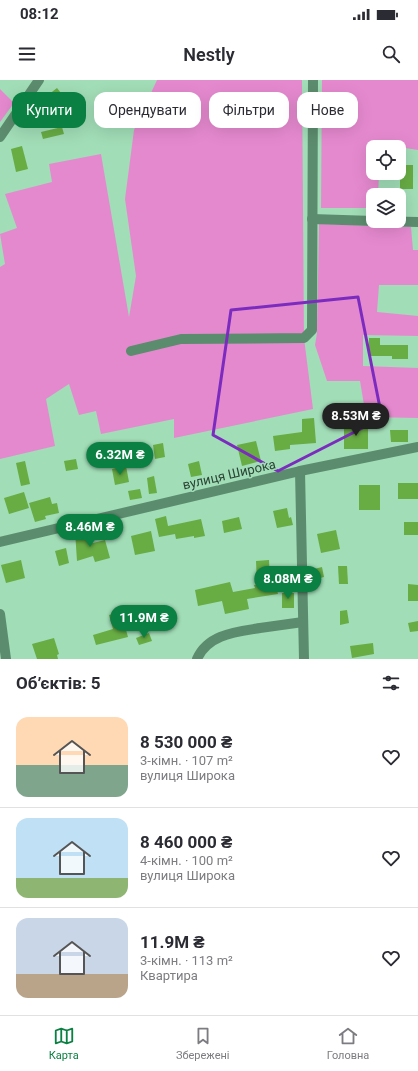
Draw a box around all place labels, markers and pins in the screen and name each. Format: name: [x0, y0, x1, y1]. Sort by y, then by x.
pin: 8.53M ₴: [319, 403, 393, 437]
pin: 6.32M ₴: [83, 442, 157, 476]
pin: 8.46M ₴: [53, 514, 127, 548]
pin: 8.08M ₴: [251, 566, 325, 600]
pin: 11.9M ₴: [107, 605, 181, 639]

